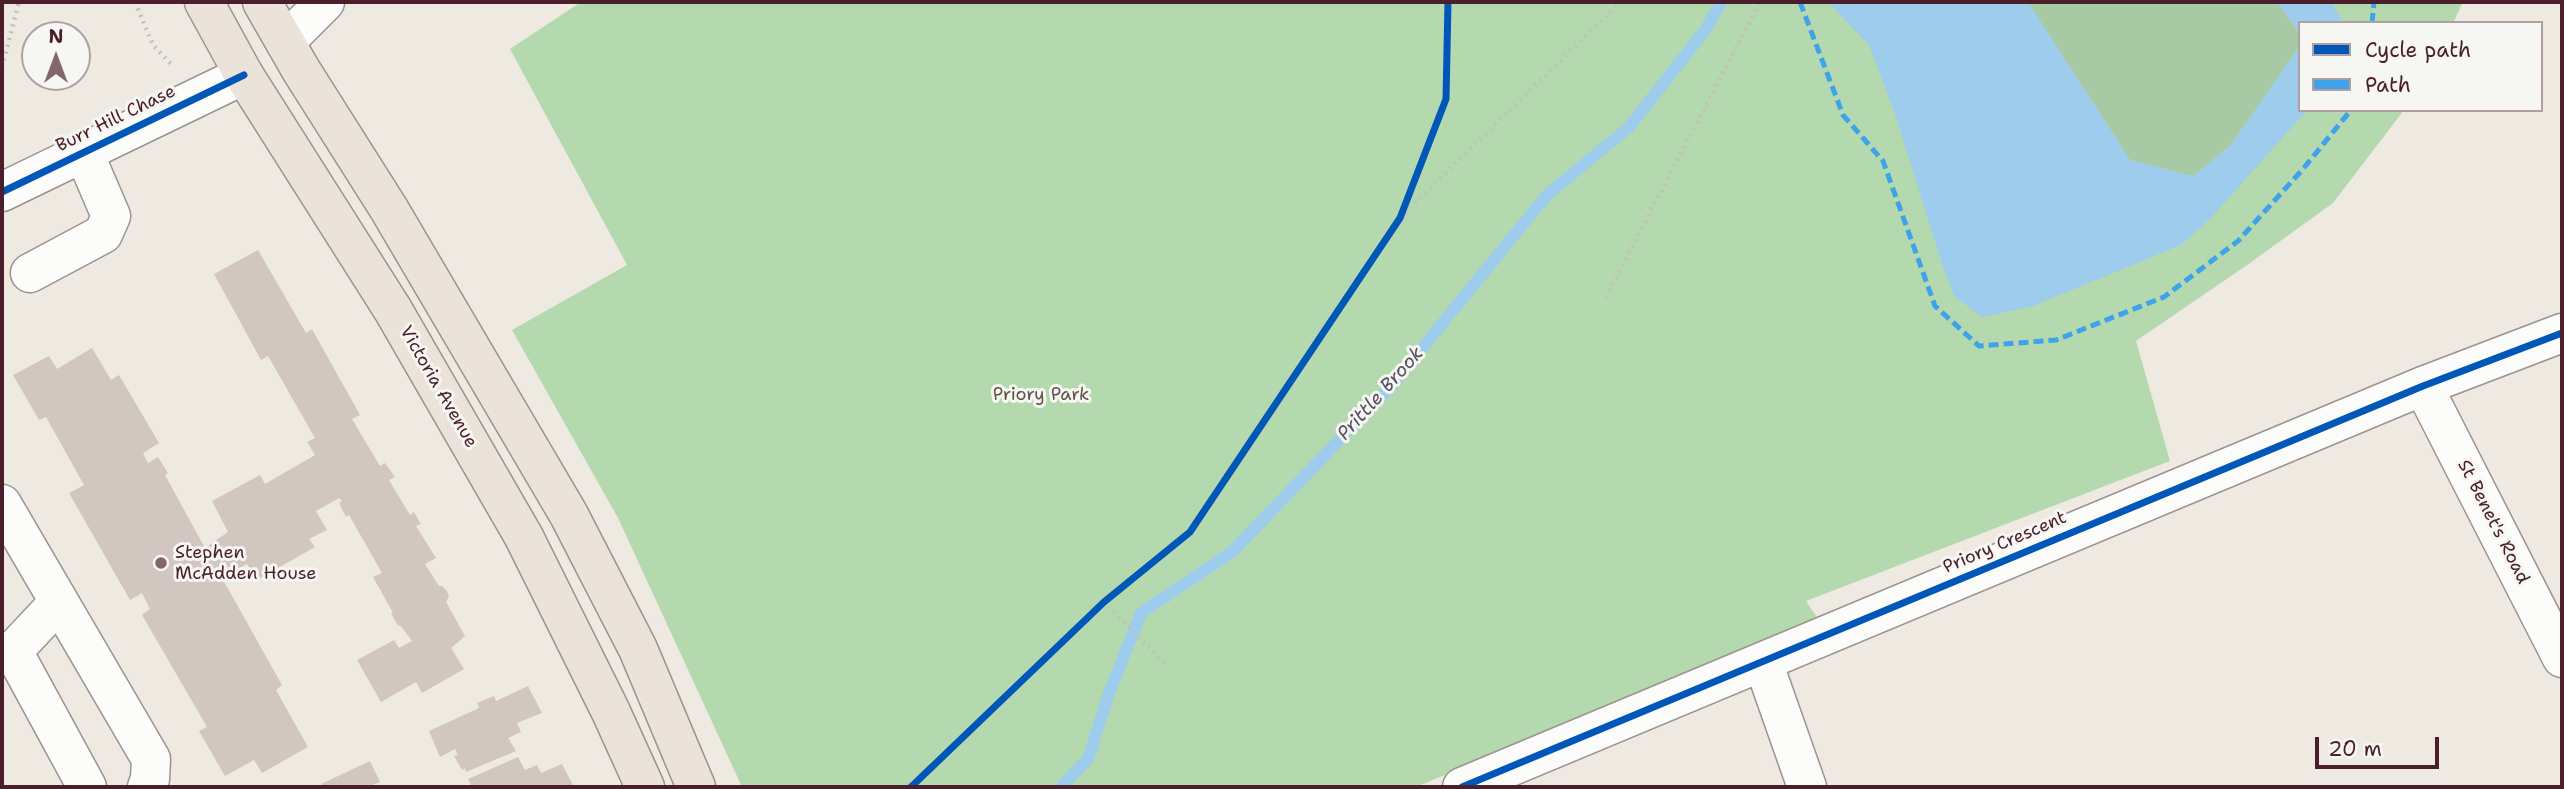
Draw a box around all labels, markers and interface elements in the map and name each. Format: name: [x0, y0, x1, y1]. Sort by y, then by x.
north arrow: [21, 21, 91, 91]
legend: [2298, 21, 2543, 112]
text: N: [48, 24, 64, 49]
text: Cycle path: [2365, 36, 2471, 64]
text: Path: [2365, 71, 2411, 99]
street label: Burr Hill Chase: [53, 81, 179, 157]
street label: Victoria Avenue: [394, 322, 482, 452]
water label: Prittle Brook: [1333, 343, 1429, 445]
park label: Priory Park: [993, 384, 1089, 406]
street label: St Benet's Road: [2452, 456, 2534, 588]
street label: Priory Crescent: [1940, 507, 2070, 579]
place label: Stephen McAdden House: [175, 542, 317, 584]
marker: Stephen McAdden House: [153, 555, 169, 571]
scale bar: [2319, 722, 2443, 766]
text: 20 m: [2328, 735, 2382, 763]

